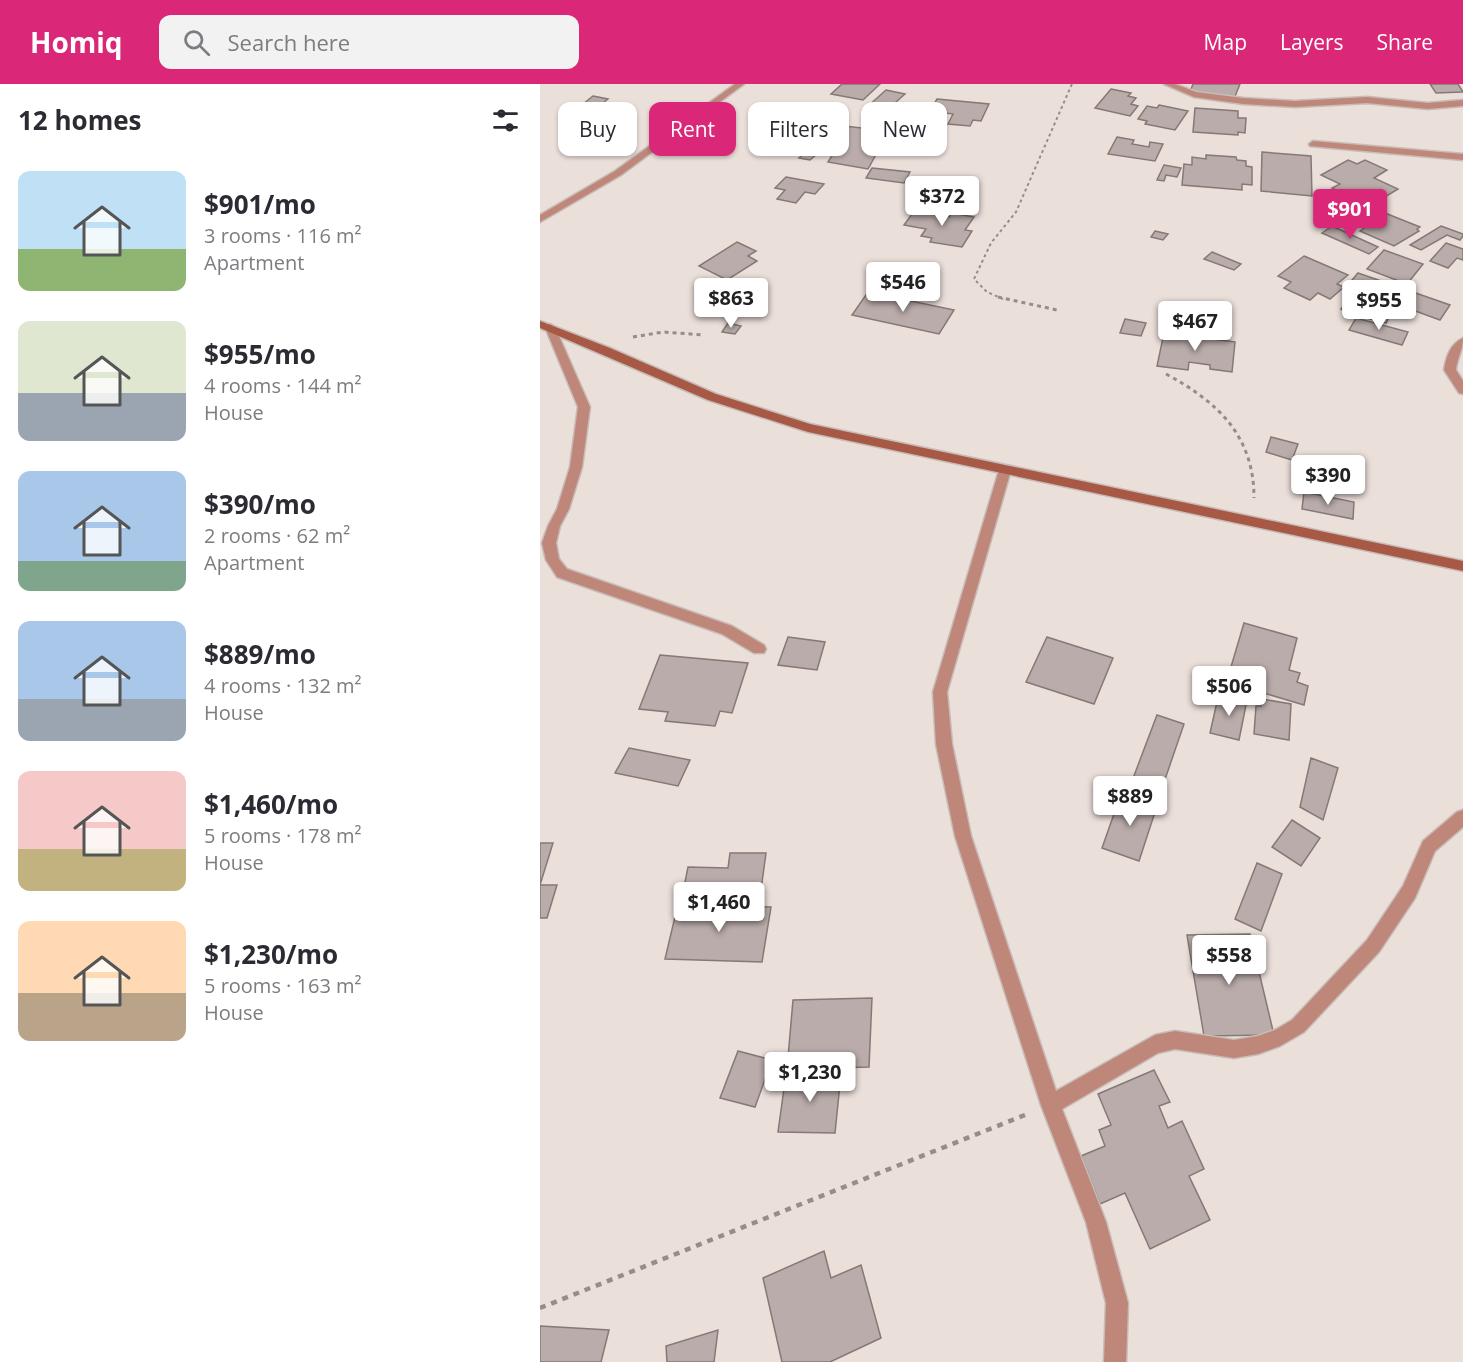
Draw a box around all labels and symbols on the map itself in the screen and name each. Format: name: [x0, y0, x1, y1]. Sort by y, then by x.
pin: $372: [906, 176, 978, 227]
pin: $901: [1314, 189, 1386, 240]
pin: $546: [867, 262, 939, 313]
pin: $863: [695, 278, 767, 329]
pin: $955: [1343, 280, 1415, 331]
pin: $467: [1159, 301, 1231, 352]
pin: $390: [1292, 455, 1364, 506]
pin: $506: [1193, 666, 1265, 717]
pin: $889: [1094, 776, 1166, 827]
pin: $1,460: [670, 882, 768, 933]
pin: $558: [1193, 935, 1265, 986]
pin: $1,230: [761, 1052, 859, 1103]

